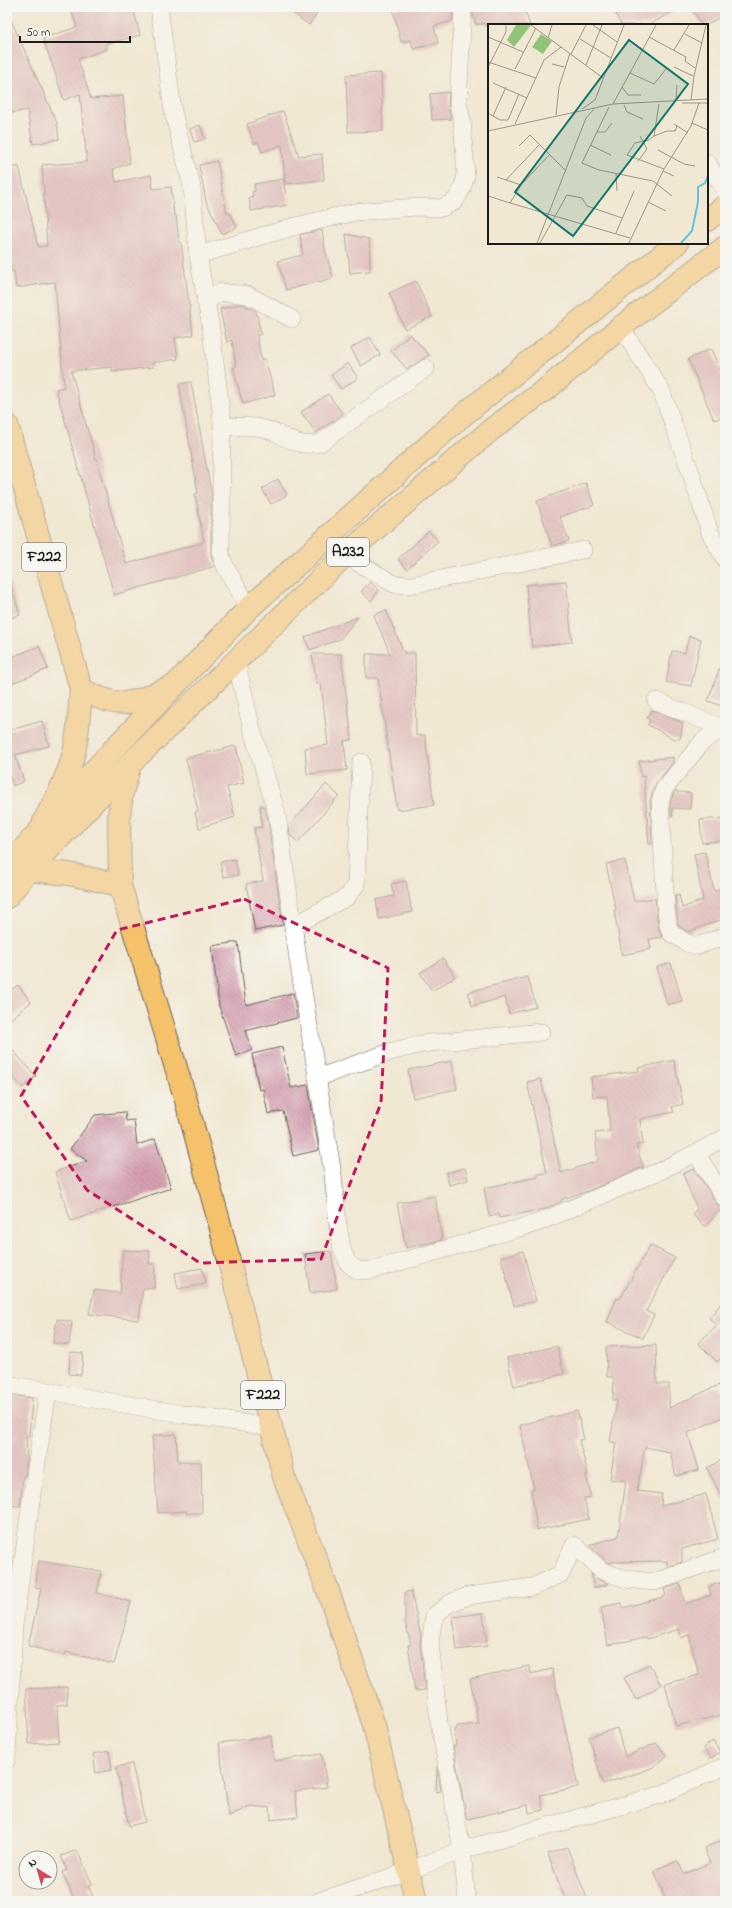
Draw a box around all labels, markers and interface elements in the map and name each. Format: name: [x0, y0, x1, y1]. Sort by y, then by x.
scale bar: [20, 18, 130, 44]
text: 50 m: [26, 24, 50, 42]
inset map: [488, 24, 708, 244]
road number: A232: [327, 538, 369, 566]
road number: F222: [22, 543, 66, 571]
road number: F222: [241, 1381, 285, 1409]
north arrow: [18, 1850, 58, 1890]
text: N: [25, 1854, 40, 1871]

